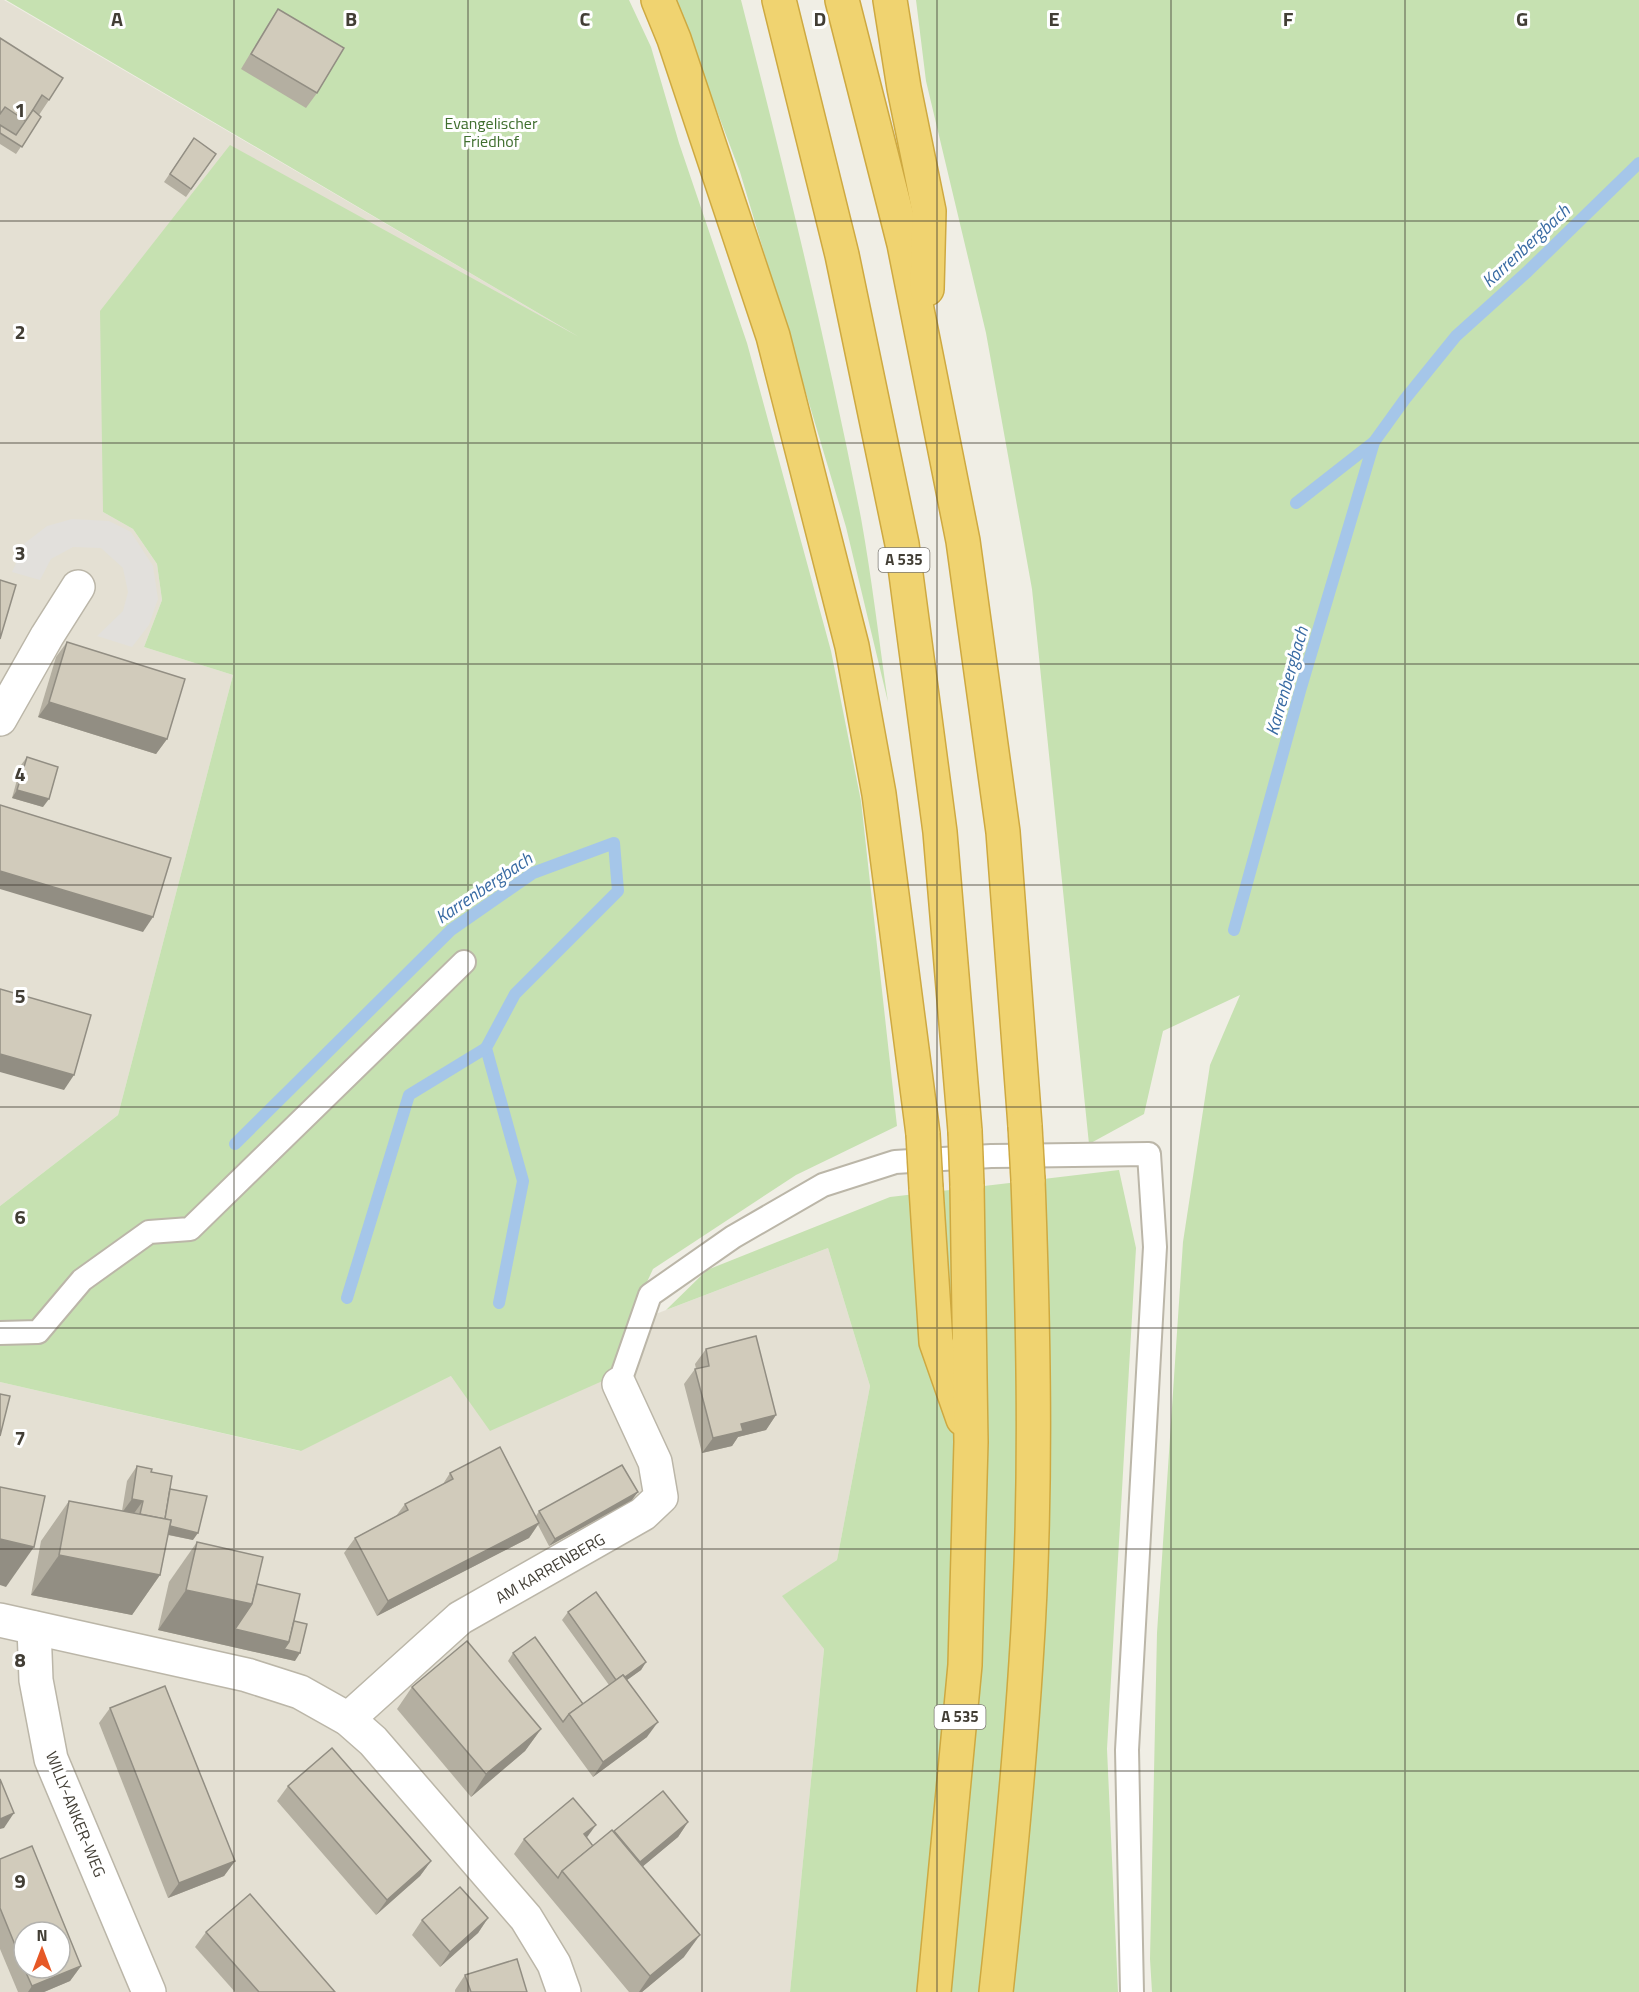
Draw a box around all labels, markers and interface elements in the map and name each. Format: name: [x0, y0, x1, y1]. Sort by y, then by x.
text: A: [111, 3, 123, 34]
text: B: [345, 3, 357, 34]
text: C: [580, 3, 591, 34]
text: D: [814, 3, 826, 34]
text: E: [1048, 3, 1060, 34]
text: F: [1283, 3, 1294, 34]
text: G: [1516, 3, 1528, 34]
text: 1: [14, 94, 26, 125]
park label: Evangelischer Friedhof: [445, 111, 538, 153]
water label: Karrenbergbach: [1475, 197, 1577, 294]
text: 2: [14, 316, 26, 347]
text: 3: [14, 537, 26, 568]
road number: A 535: [878, 548, 930, 572]
water label: Karrenbergbach: [1258, 622, 1315, 738]
text: 4: [14, 758, 26, 789]
water label: Karrenbergbach: [430, 844, 539, 930]
text: 5: [14, 980, 26, 1011]
text: 6: [14, 1201, 26, 1232]
text: 7: [14, 1422, 26, 1453]
street label: AM KARRENBERG: [491, 1527, 609, 1609]
text: 8: [14, 1644, 26, 1675]
road number: A 535: [934, 1705, 986, 1729]
street label: WILLY-ANKER-WEG: [40, 1747, 112, 1881]
text: 9: [14, 1865, 26, 1896]
north arrow: [12, 1920, 72, 1980]
text: N: [36, 1923, 48, 1947]

